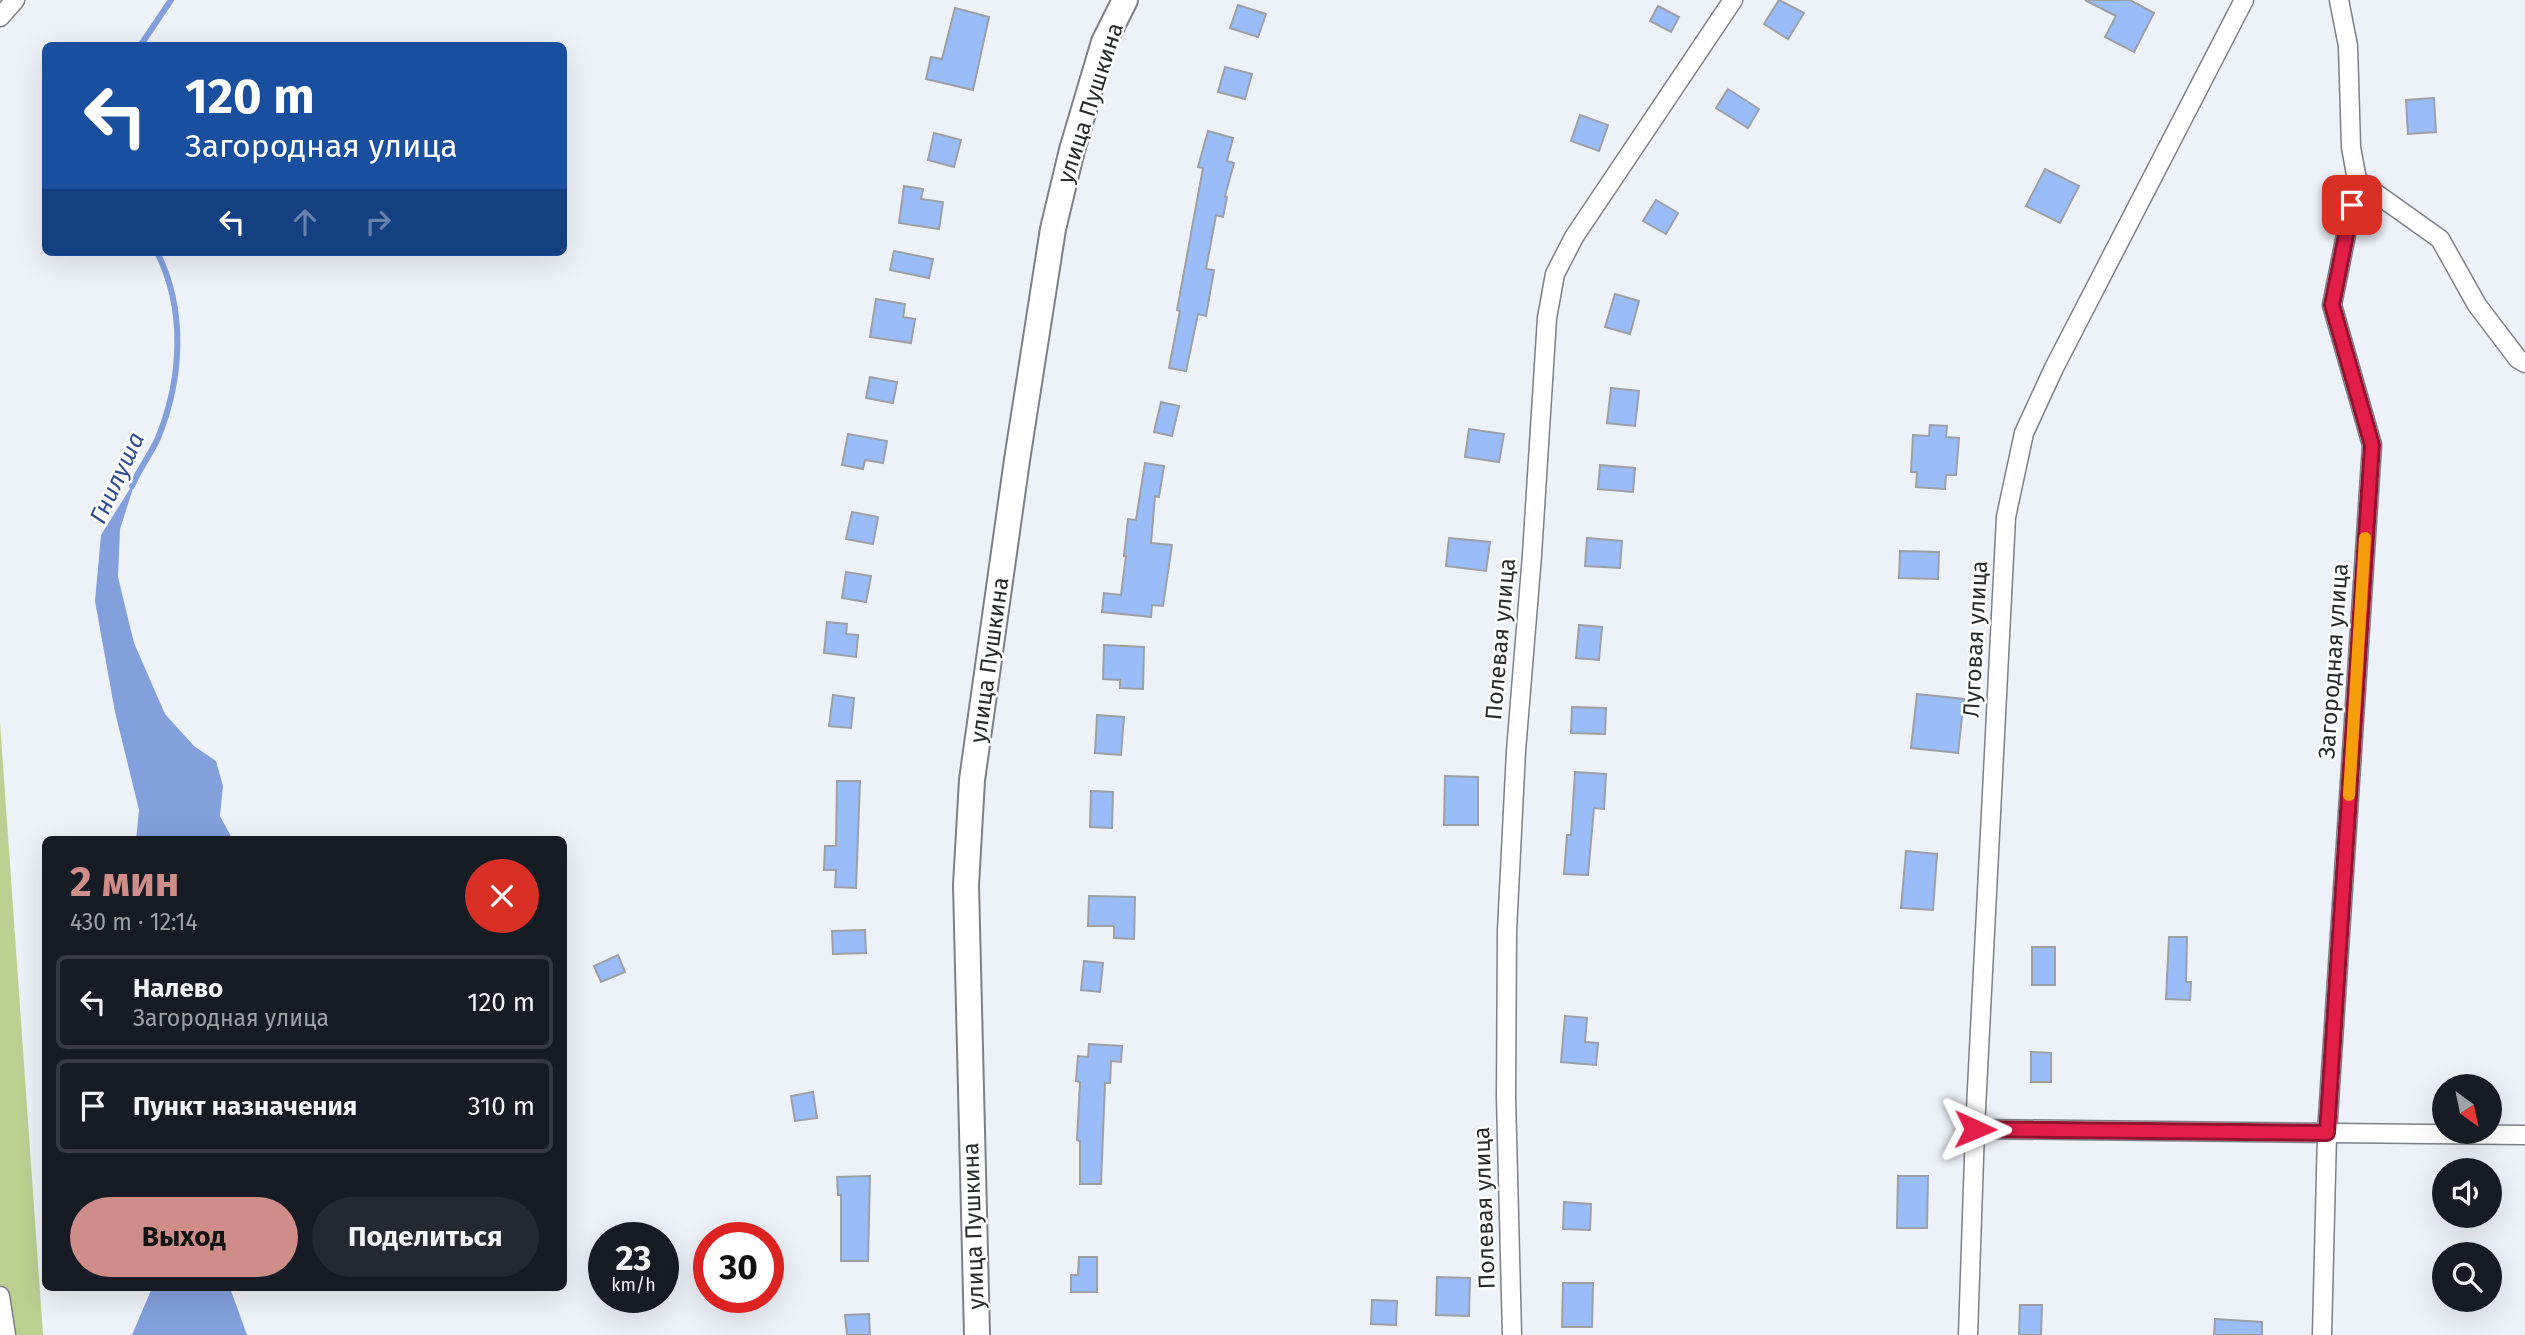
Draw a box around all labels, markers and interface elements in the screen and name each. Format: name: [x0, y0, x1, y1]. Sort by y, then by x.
street label: улица Пушкина: [1051, 19, 1129, 187]
text: 120 m: [185, 67, 315, 126]
icon: left: [70, 70, 161, 161]
text: Загородная улица: [185, 127, 458, 165]
pin: [2322, 175, 2382, 235]
icon: arrive: [2333, 186, 2371, 224]
icon: left: [213, 203, 251, 241]
icon: ahead: [286, 203, 324, 241]
icon: right: [359, 203, 397, 241]
water label: Гнилуша: [84, 428, 150, 528]
street label: Полевая улица: [1479, 557, 1521, 721]
street label: Луговая улица: [1957, 560, 1993, 718]
street label: Загородная улица: [2312, 562, 2354, 760]
street label: улица Пушкина: [964, 575, 1014, 745]
text: 2 мин: [70, 857, 179, 907]
button: close: [465, 859, 539, 933]
text: 430 m · 12:14: [70, 908, 198, 936]
text: Налево: [133, 973, 223, 1004]
icon: left: [74, 983, 112, 1021]
text: 120 m: [467, 987, 535, 1018]
text: Загородная улица: [133, 1004, 329, 1032]
north arrow: [2432, 1074, 2502, 1144]
map controls: [2432, 1074, 2502, 1312]
icon: arrive: [74, 1087, 112, 1125]
text: Пункт назначения: [133, 1091, 357, 1122]
text: 310 m: [468, 1091, 535, 1122]
position arrow: [1938, 1092, 2012, 1166]
street label: Полевая улица: [1467, 1126, 1501, 1290]
street label: улица Пушкина: [956, 1142, 990, 1310]
button: sound: [2432, 1158, 2502, 1228]
button: Выход: [70, 1197, 298, 1277]
button: Поделиться: [312, 1197, 539, 1277]
speed limit sign: 30: [693, 1222, 784, 1313]
text: 23: [615, 1237, 652, 1279]
button: search: [2432, 1242, 2502, 1312]
text: km/h: [611, 1274, 656, 1296]

